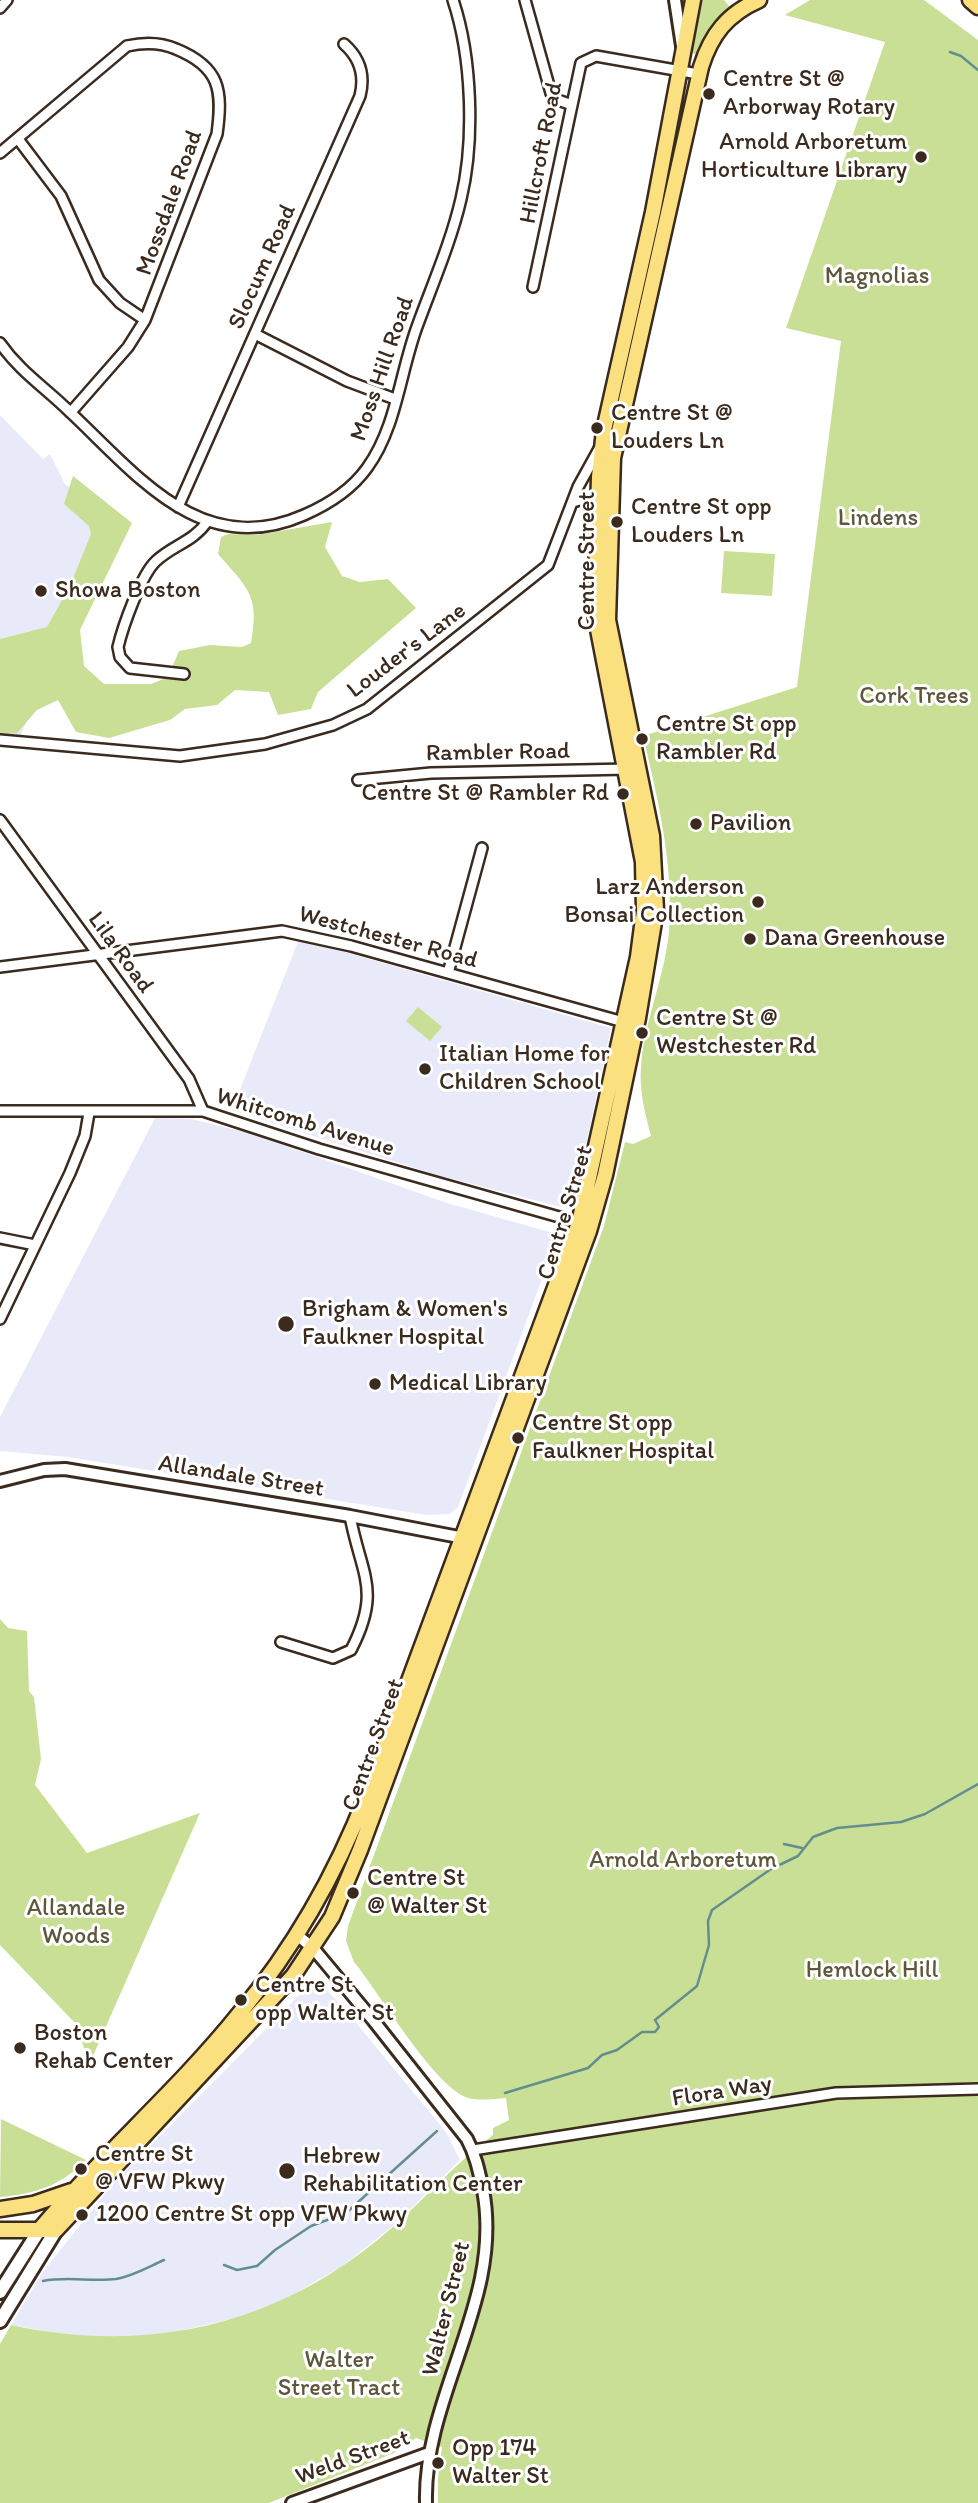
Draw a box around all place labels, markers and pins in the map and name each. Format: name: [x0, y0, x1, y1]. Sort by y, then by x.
place label: Centre St @ Arborway Rotary: [723, 66, 895, 122]
marker: Centre St @ Arborway Rotary: [701, 86, 717, 102]
place label: Arnold Arboretum Horticulture Library: [701, 129, 907, 185]
marker: Arnold Arboretum Horticulture Library: [913, 149, 929, 165]
place label: Centre St @ Louders Ln: [611, 400, 733, 456]
marker: Centre St @ Louders Ln: [589, 420, 605, 436]
place label: Centre St opp Louders Ln: [631, 494, 771, 550]
marker: Centre St opp Louders Ln: [609, 514, 625, 530]
place label: Showa Boston: [55, 577, 200, 605]
marker: Showa Boston: [33, 583, 49, 599]
place label: Centre St opp Rambler Rd: [656, 711, 796, 767]
marker: Centre St opp Rambler Rd: [634, 731, 650, 747]
place label: Centre St @ Rambler Rd: [362, 780, 609, 808]
marker: Centre St @ Rambler Rd: [615, 786, 631, 802]
place label: Pavilion: [710, 810, 791, 838]
marker: Pavilion: [688, 816, 704, 832]
place label: Larz Anderson Bonsai Collection: [565, 874, 744, 930]
marker: Larz Anderson Bonsai Collection: [750, 894, 766, 910]
place label: Dana Greenhouse: [764, 925, 945, 953]
marker: Dana Greenhouse: [742, 931, 758, 947]
place label: Centre St @ Westchester Rd: [656, 1005, 816, 1061]
marker: Centre St @ Westchester Rd: [634, 1025, 650, 1041]
place label: Italian Home for Children School: [439, 1041, 610, 1097]
marker: Italian Home for Children School: [417, 1061, 433, 1077]
place label: Brigham & Women's Faulkner Hospital: [302, 1296, 508, 1352]
marker: Brigham & Women's Faulkner Hospital: [276, 1314, 296, 1334]
place label: Medical Library: [389, 1370, 547, 1398]
marker: Medical Library: [367, 1376, 383, 1392]
place label: Centre St opp Faulkner Hospital: [532, 1410, 714, 1466]
marker: Centre St opp Faulkner Hospital: [510, 1430, 526, 1446]
place label: Centre St @ Walter St: [367, 1865, 487, 1921]
marker: Centre St @ Walter St: [345, 1885, 361, 1901]
place label: Centre St opp Walter St: [255, 1972, 394, 2028]
marker: Centre St opp Walter St: [233, 1992, 249, 2008]
place label: Boston Rehab Center: [34, 2020, 173, 2076]
marker: Boston Rehab Center: [12, 2040, 28, 2056]
place label: Centre St @ VFW Pkwy: [95, 2141, 225, 2197]
place label: Hebrew Rehabilitation Center: [303, 2143, 523, 2199]
marker: Centre St @ VFW Pkwy: [73, 2161, 89, 2177]
marker: Hebrew Rehabilitation Center: [277, 2161, 297, 2181]
place label: 1200 Centre St opp VFW Pkwy: [96, 2201, 407, 2229]
marker: 1200 Centre St opp VFW Pkwy: [74, 2207, 90, 2223]
place label: Opp 174 Walter St: [452, 2435, 549, 2491]
marker: Opp 174 Walter St: [430, 2455, 446, 2471]

